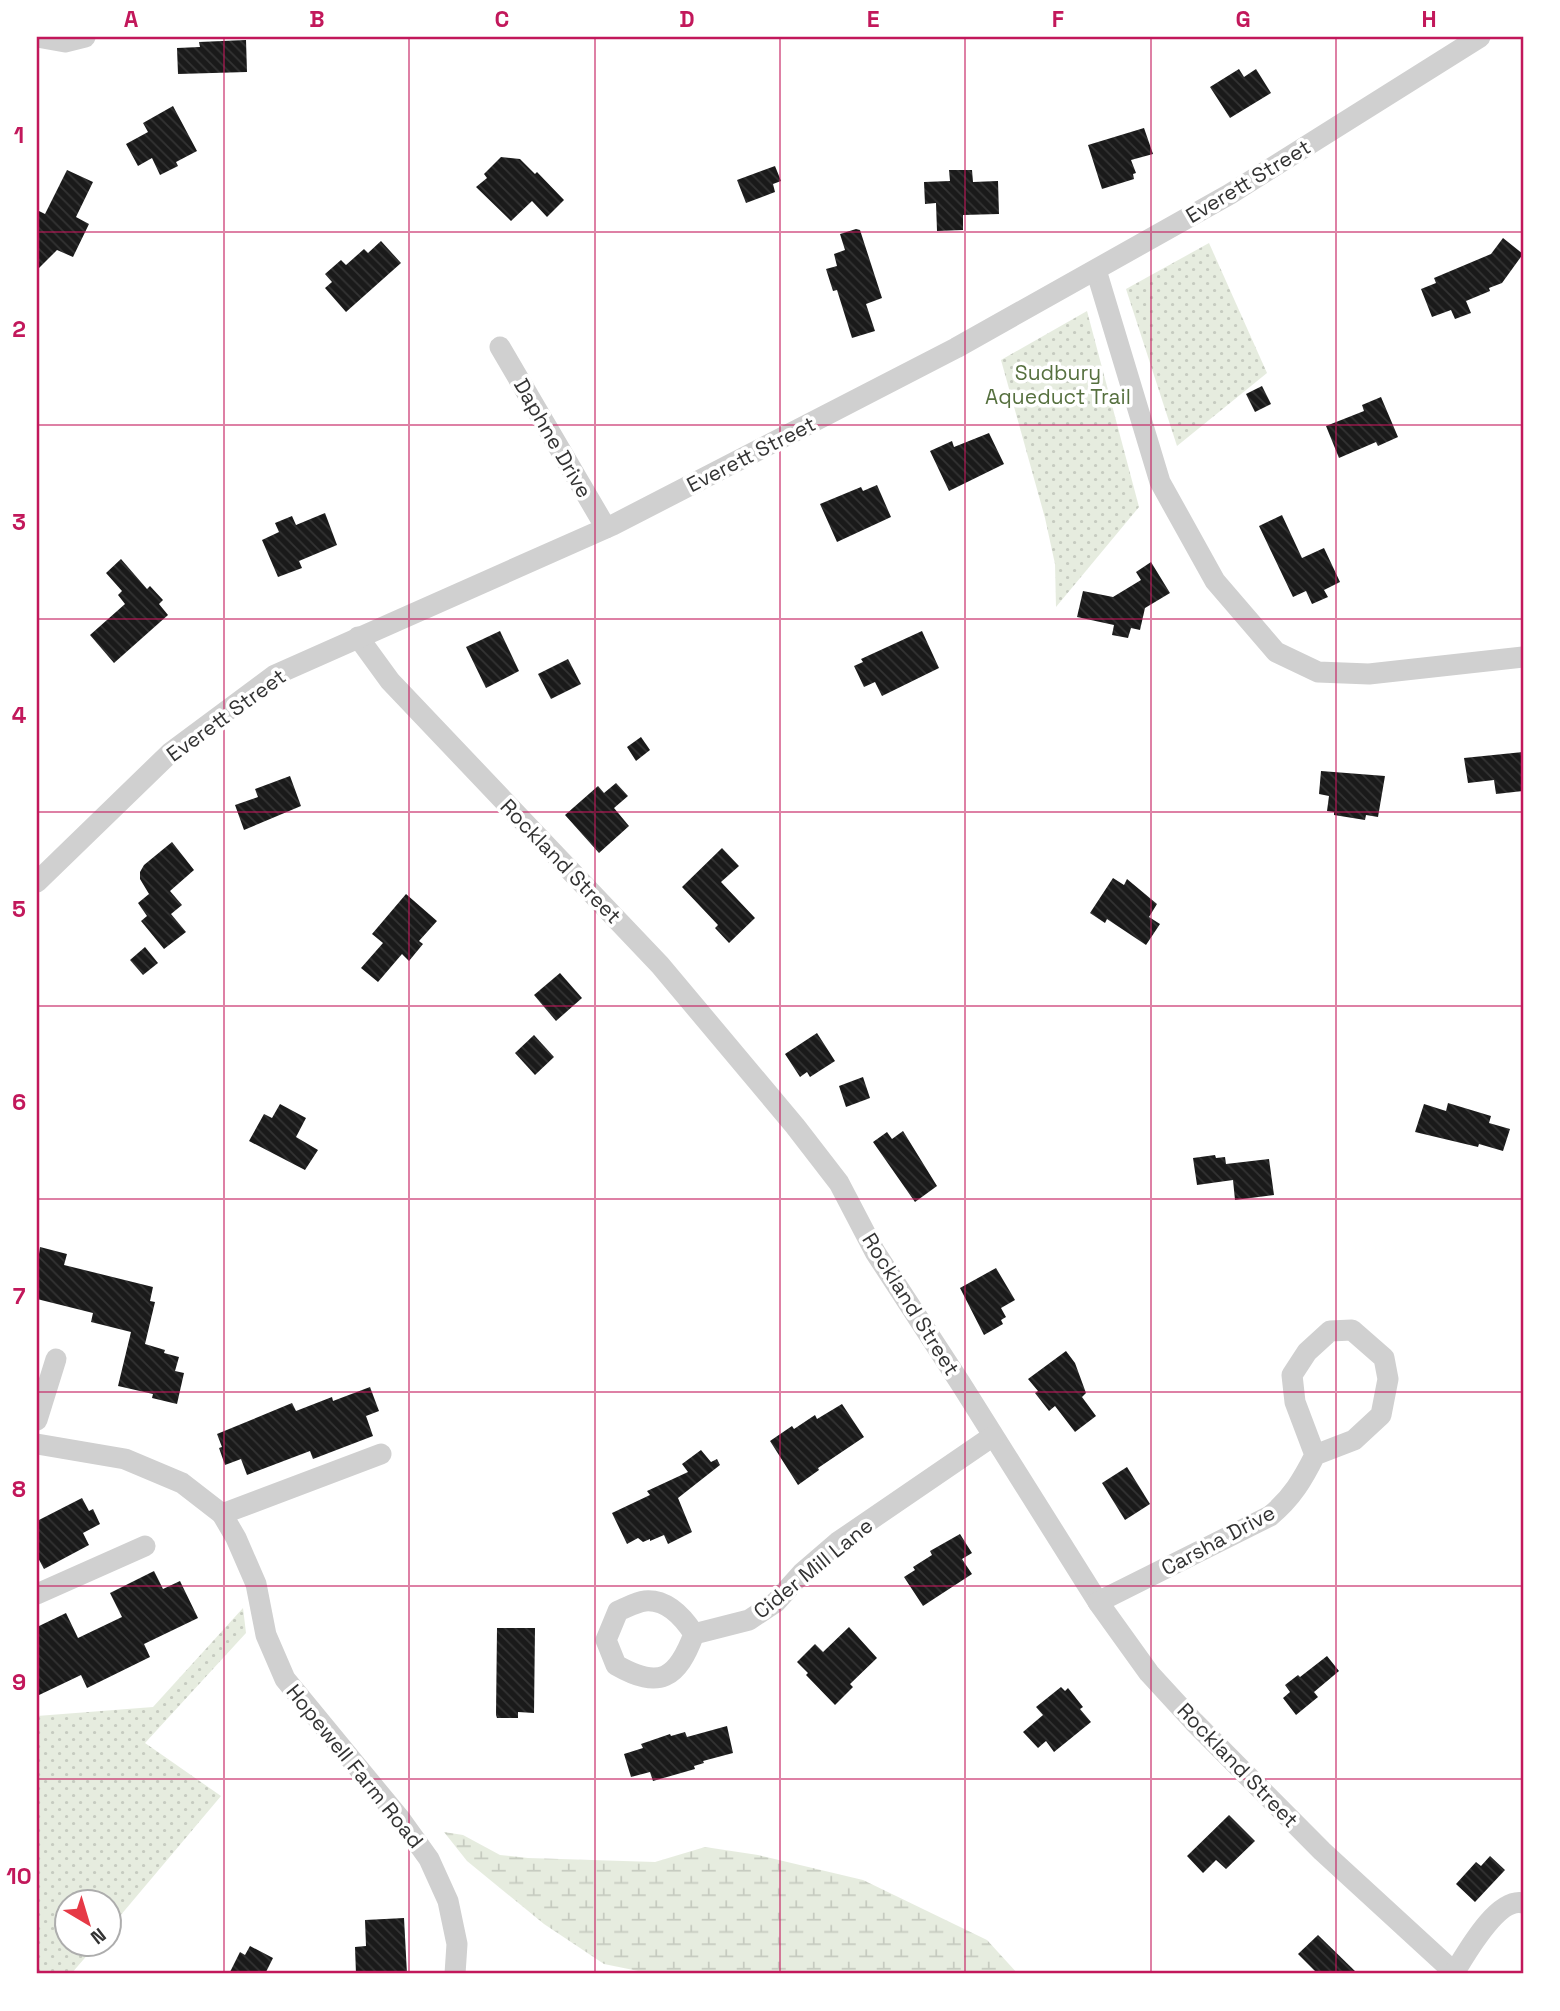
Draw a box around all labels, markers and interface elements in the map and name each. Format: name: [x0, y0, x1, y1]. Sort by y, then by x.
text: A: [124, 4, 139, 34]
text: B: [309, 4, 325, 34]
text: C: [495, 4, 509, 34]
text: D: [679, 4, 695, 34]
text: E: [867, 4, 879, 34]
text: F: [1052, 4, 1064, 34]
text: G: [1235, 4, 1251, 34]
text: H: [1421, 4, 1437, 34]
text: 1: [14, 120, 24, 150]
street label: Everett Street: [1181, 133, 1315, 229]
text: 2: [12, 314, 26, 344]
park label: Sudbury Aqueduct Trail: [985, 359, 1131, 410]
street label: Daphne Drive: [508, 373, 598, 503]
street label: Everett Street: [682, 410, 820, 498]
text: 3: [12, 507, 26, 537]
street label: Everett Street: [161, 663, 291, 767]
text: 4: [12, 700, 27, 730]
street label: Rockland Street: [495, 793, 627, 929]
text: 5: [12, 894, 26, 924]
text: 6: [12, 1087, 26, 1117]
street label: Rockland Street: [856, 1228, 966, 1380]
text: 7: [13, 1281, 26, 1311]
text: 8: [12, 1474, 26, 1504]
street label: Carsha Drive: [1156, 1499, 1280, 1581]
street label: Cider Mill Lane: [748, 1512, 878, 1624]
text: 9: [12, 1667, 26, 1697]
street label: Hopewell Farm Road: [280, 1678, 430, 1854]
street label: Rockland Street: [1172, 1697, 1304, 1833]
text: 10: [6, 1861, 32, 1891]
north arrow: [52, 1888, 122, 1958]
text: N: [85, 1922, 111, 1950]

